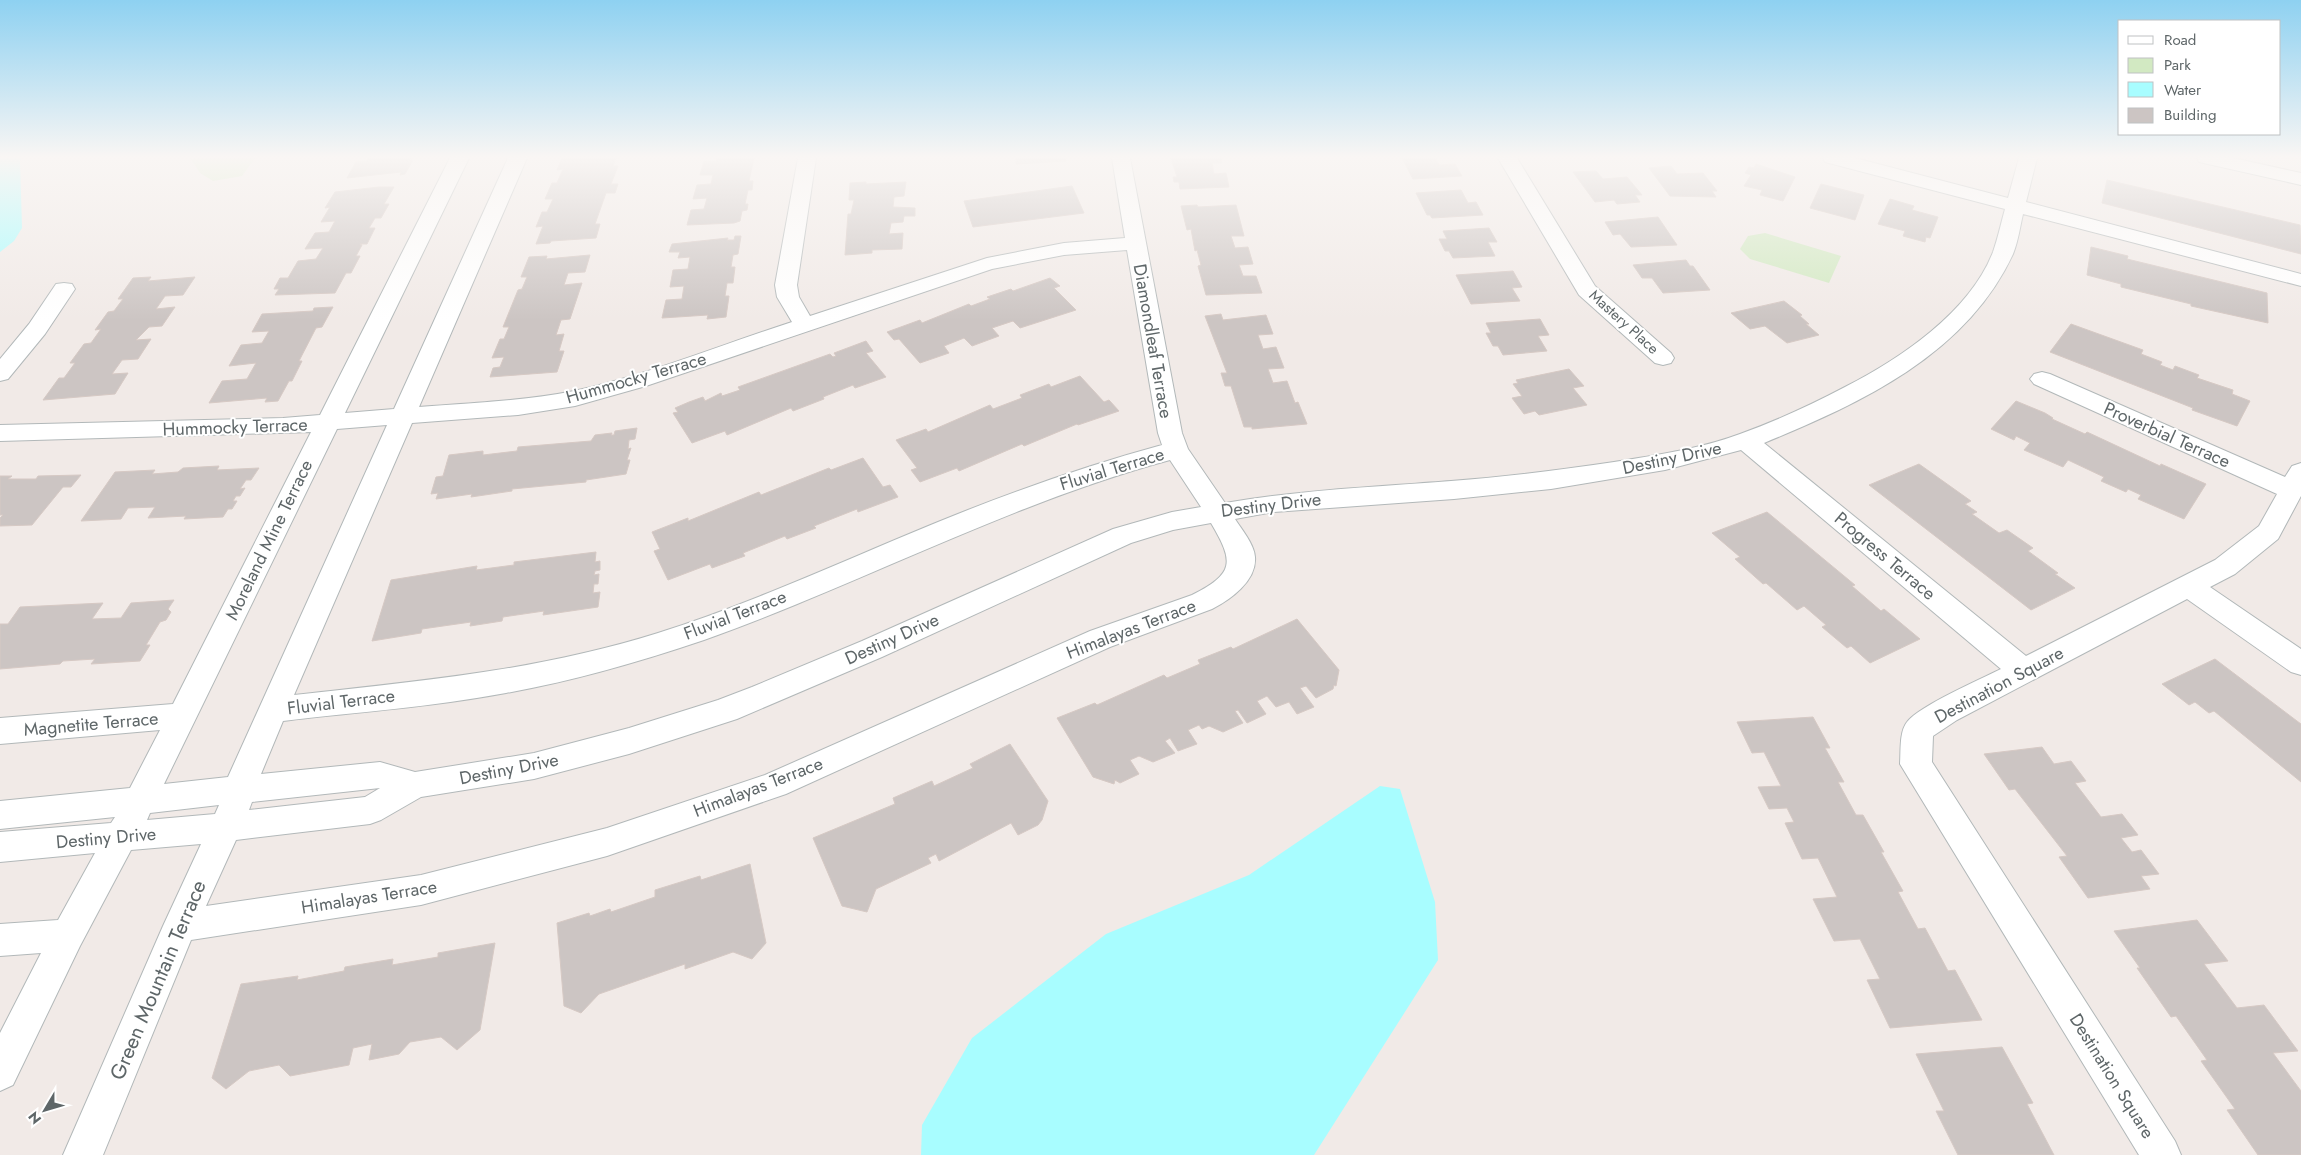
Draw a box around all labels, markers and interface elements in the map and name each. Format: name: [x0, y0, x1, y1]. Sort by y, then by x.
legend: [2118, 20, 2281, 135]
text: Road: [2164, 29, 2196, 51]
text: Park: [2164, 54, 2191, 76]
text: Water: [2164, 79, 2202, 101]
text: Building: [2164, 104, 2216, 126]
street label: Diamondleaf Terrace: [1127, 262, 1179, 420]
street label: Mastery Place: [1584, 285, 1664, 360]
street label: Hummocky Terrace: [563, 346, 709, 410]
street label: Proverbial Terrace: [2100, 395, 2234, 475]
street label: Hummocky Terrace: [162, 411, 308, 443]
street label: Destiny Drive: [1620, 435, 1724, 481]
street label: Fluvial Terrace: [1057, 441, 1167, 497]
street label: Moreland Mine Terrace: [219, 455, 319, 625]
street label: Destiny Drive: [1220, 486, 1322, 524]
street label: Progress Terrace: [1829, 506, 1941, 606]
street label: Fluvial Terrace: [680, 583, 790, 647]
street label: Himalayas Terrace: [1062, 592, 1200, 666]
street label: Destiny Drive: [841, 607, 943, 671]
street label: Destination Square: [1930, 640, 2068, 730]
street label: Fluvial Terrace: [286, 683, 396, 721]
street label: Magnetite Terrace: [23, 705, 159, 743]
street label: Destiny Drive: [457, 747, 561, 791]
street label: Himalayas Terrace: [689, 750, 827, 824]
street label: Destiny Drive: [55, 821, 157, 855]
street label: Himalayas Terrace: [299, 873, 439, 921]
street label: Green Mountain Terrace: [102, 875, 214, 1085]
street label: Destination Square: [2063, 1008, 2161, 1144]
north arrow: [20, 1085, 70, 1135]
text: N: [23, 1107, 46, 1129]

